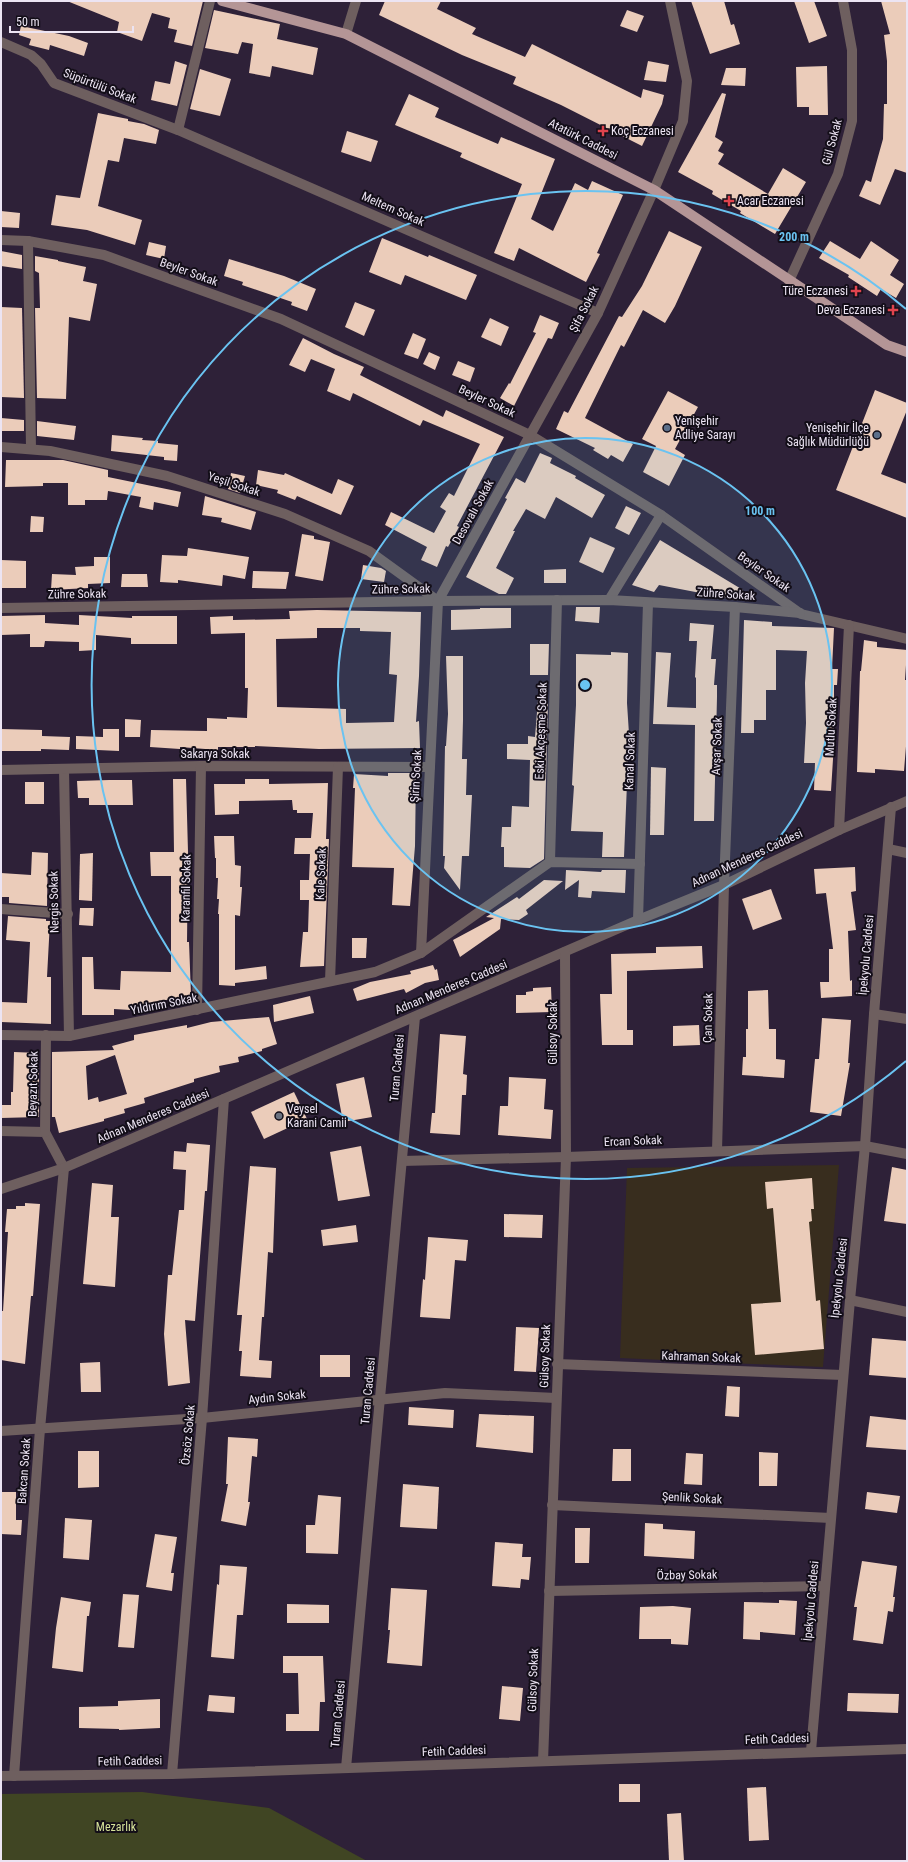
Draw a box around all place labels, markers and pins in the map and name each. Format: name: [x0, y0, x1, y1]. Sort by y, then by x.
place label: Koç Eczanesi: [611, 124, 674, 138]
marker: Koç Eczanesi: [598, 126, 608, 136]
place label: Acar Eczanesi: [737, 194, 804, 208]
marker: Acar Eczanesi: [724, 196, 734, 206]
place label: Türe Eczanesi: [783, 284, 848, 298]
marker: Türe Eczanesi: [851, 286, 861, 296]
place label: Deva Eczanesi: [817, 303, 885, 317]
marker: Deva Eczanesi: [888, 305, 898, 315]
place label: Yenişehir Adliye Sarayı: [675, 414, 736, 442]
place label: Yenişehir İlçe Sağlık Müdürlüğü: [787, 420, 869, 449]
marker: Yenişehir Adliye Sarayı: [662, 423, 672, 433]
marker: Yenişehir İlçe Sağlık Müdürlüğü: [872, 430, 882, 440]
centre of rings: [578, 678, 592, 692]
place label: Veysel Karani Camii: [287, 1102, 347, 1130]
marker: Veysel Karani Camii: [274, 1111, 284, 1121]

